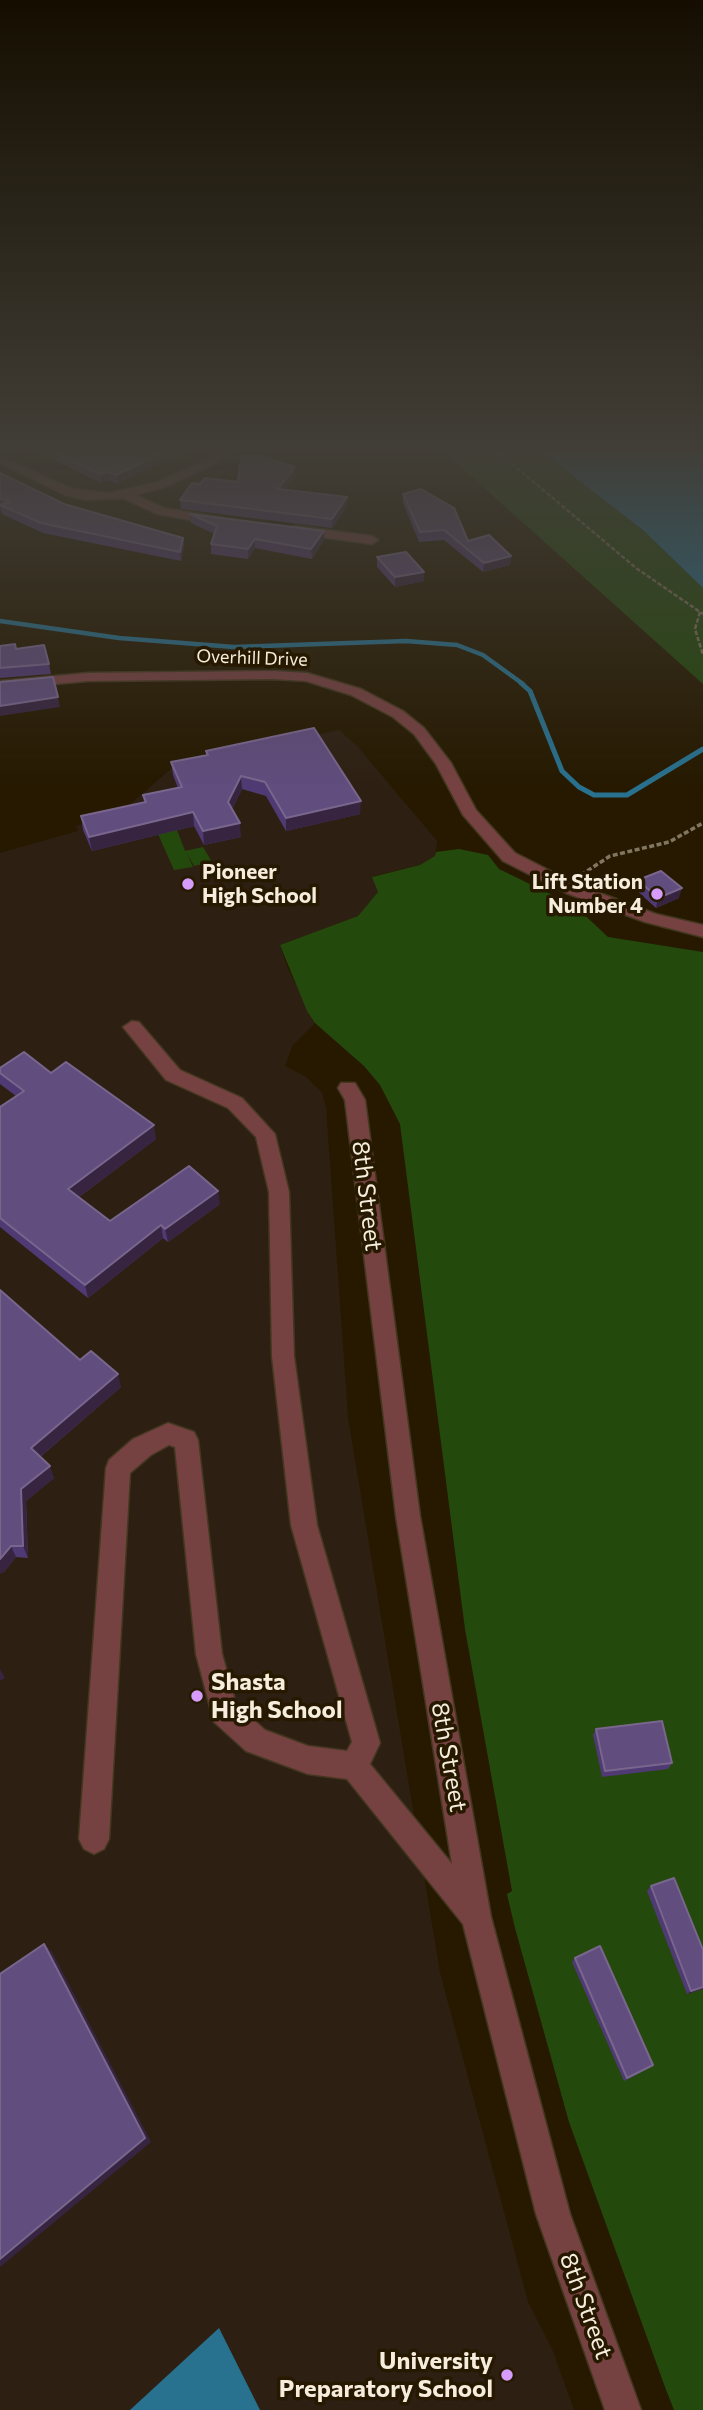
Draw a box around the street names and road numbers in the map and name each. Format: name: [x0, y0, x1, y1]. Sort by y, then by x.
street label: Overhill Drive: [196, 645, 308, 671]
street label: 8th Street: [346, 1139, 388, 1253]
street label: 8th Street: [425, 1700, 473, 1814]
street label: 8th Street: [554, 2249, 618, 2363]

